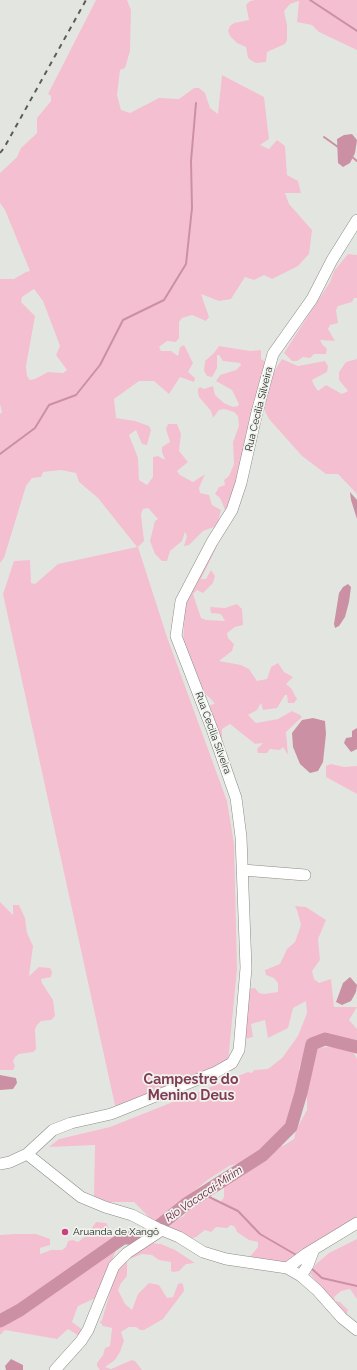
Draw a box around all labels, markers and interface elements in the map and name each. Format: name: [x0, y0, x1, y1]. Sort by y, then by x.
street label: Rua Cecília Silveira: [243, 366, 275, 452]
street label: Rua Cecília Silveira: [193, 690, 233, 776]
district label: Campestre do Menino Deus: [144, 1072, 238, 1104]
water label: Rio Vacacaí-Mirim: [163, 1163, 245, 1225]
place label: Aruanda de Xangô: [73, 1226, 159, 1238]
marker: Aruanda de Xangô: [60, 1227, 70, 1237]

